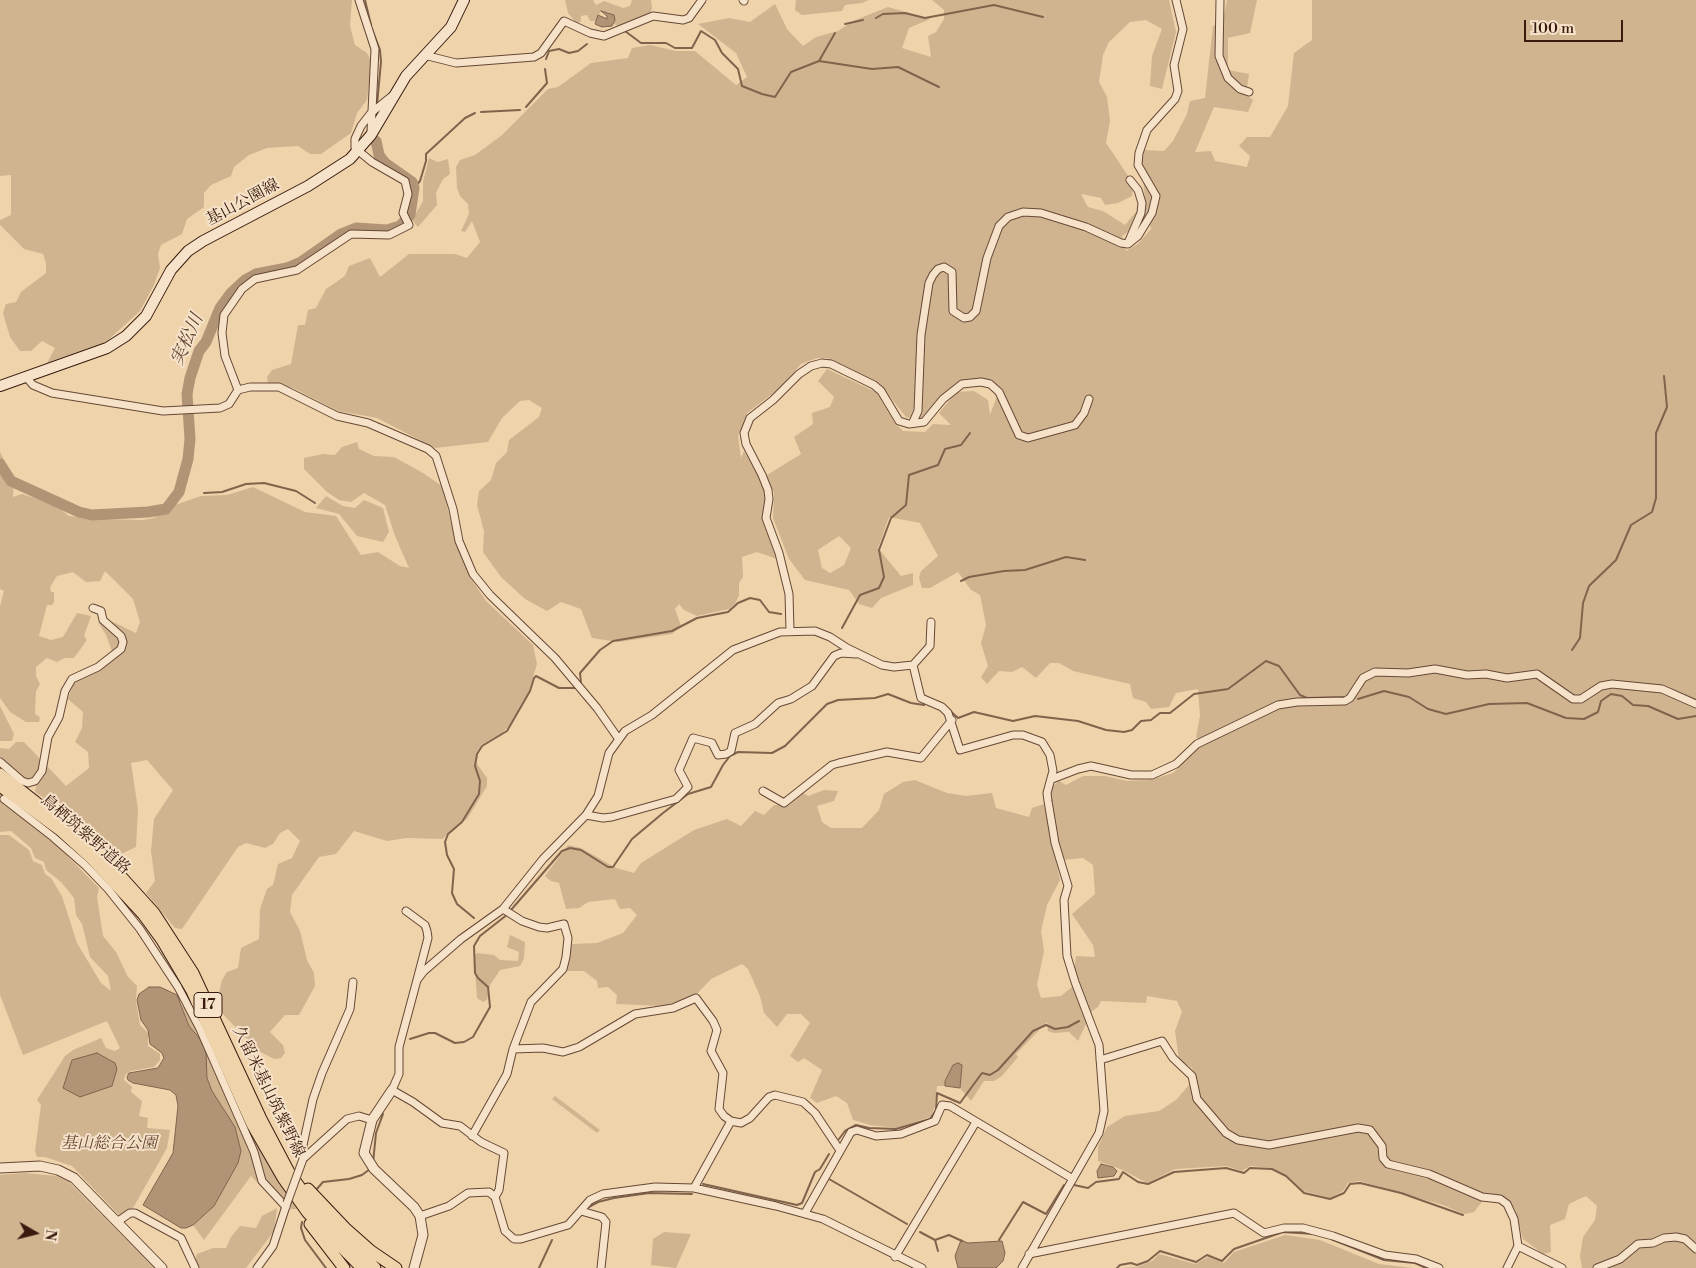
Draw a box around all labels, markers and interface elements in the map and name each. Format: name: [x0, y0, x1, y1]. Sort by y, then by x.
scale bar: [1526, 10, 1625, 42]
text: 100 m: [1532, 19, 1574, 38]
street label: 基山公園線: [203, 176, 283, 230]
water label: 実松川: [167, 311, 209, 369]
street label: 鳥栖筑紫野道路: [36, 791, 134, 879]
road number: 17: [194, 992, 222, 1018]
street label: 久留米基山筑紫野線: [228, 1023, 308, 1161]
park label: 基山総合公園: [61, 1134, 157, 1154]
north arrow: [10, 1208, 60, 1258]
text: N: [40, 1228, 60, 1242]

